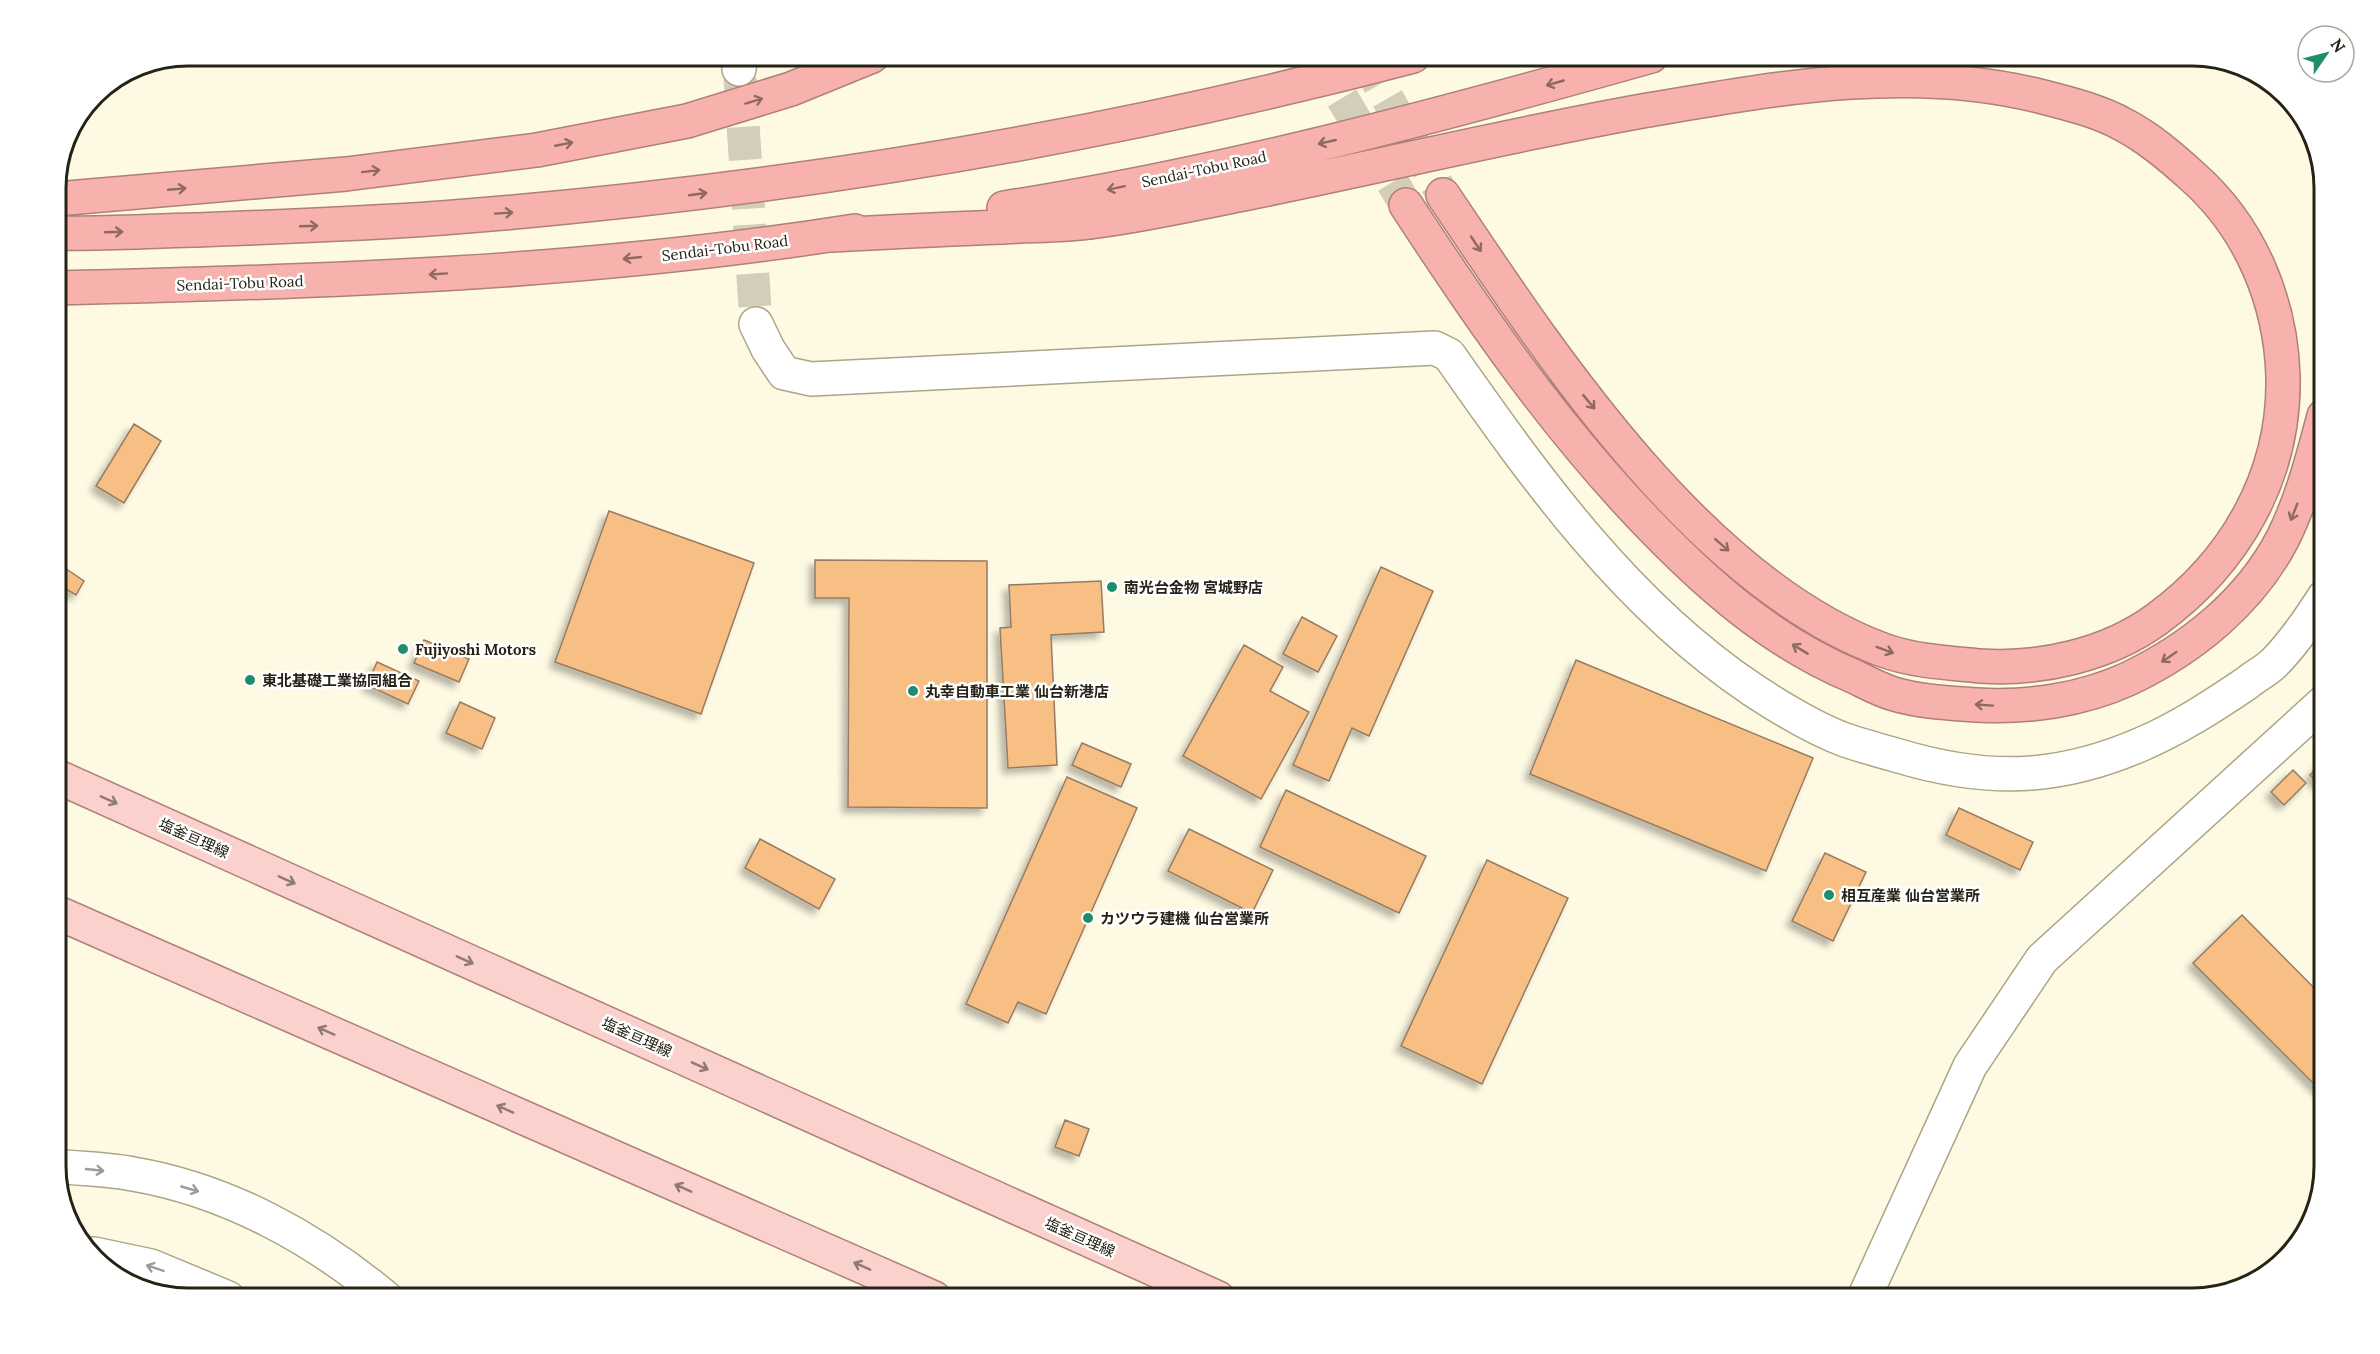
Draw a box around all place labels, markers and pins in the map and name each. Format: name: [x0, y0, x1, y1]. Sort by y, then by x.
place label: 南光台金物 宮城野店: [1124, 578, 1263, 597]
marker: 南光台金物 宮城野店: [1105, 580, 1119, 594]
place label: Fujiyoshi Motors: [415, 640, 536, 659]
marker: Fujiyoshi Motors: [396, 642, 410, 656]
place label: 東北基礎工業協同組合: [262, 671, 413, 690]
marker: 東北基礎工業協同組合: [243, 673, 257, 687]
place label: 丸幸自動車工業 仙台新港店: [925, 682, 1109, 701]
marker: 丸幸自動車工業 仙台新港店: [906, 684, 920, 698]
place label: 相互産業 仙台営業所: [1841, 886, 1980, 905]
marker: 相互産業 仙台営業所: [1822, 888, 1836, 902]
place label: カツウラ建機 仙台営業所: [1100, 909, 1269, 928]
marker: カツウラ建機 仙台営業所: [1081, 911, 1095, 925]

